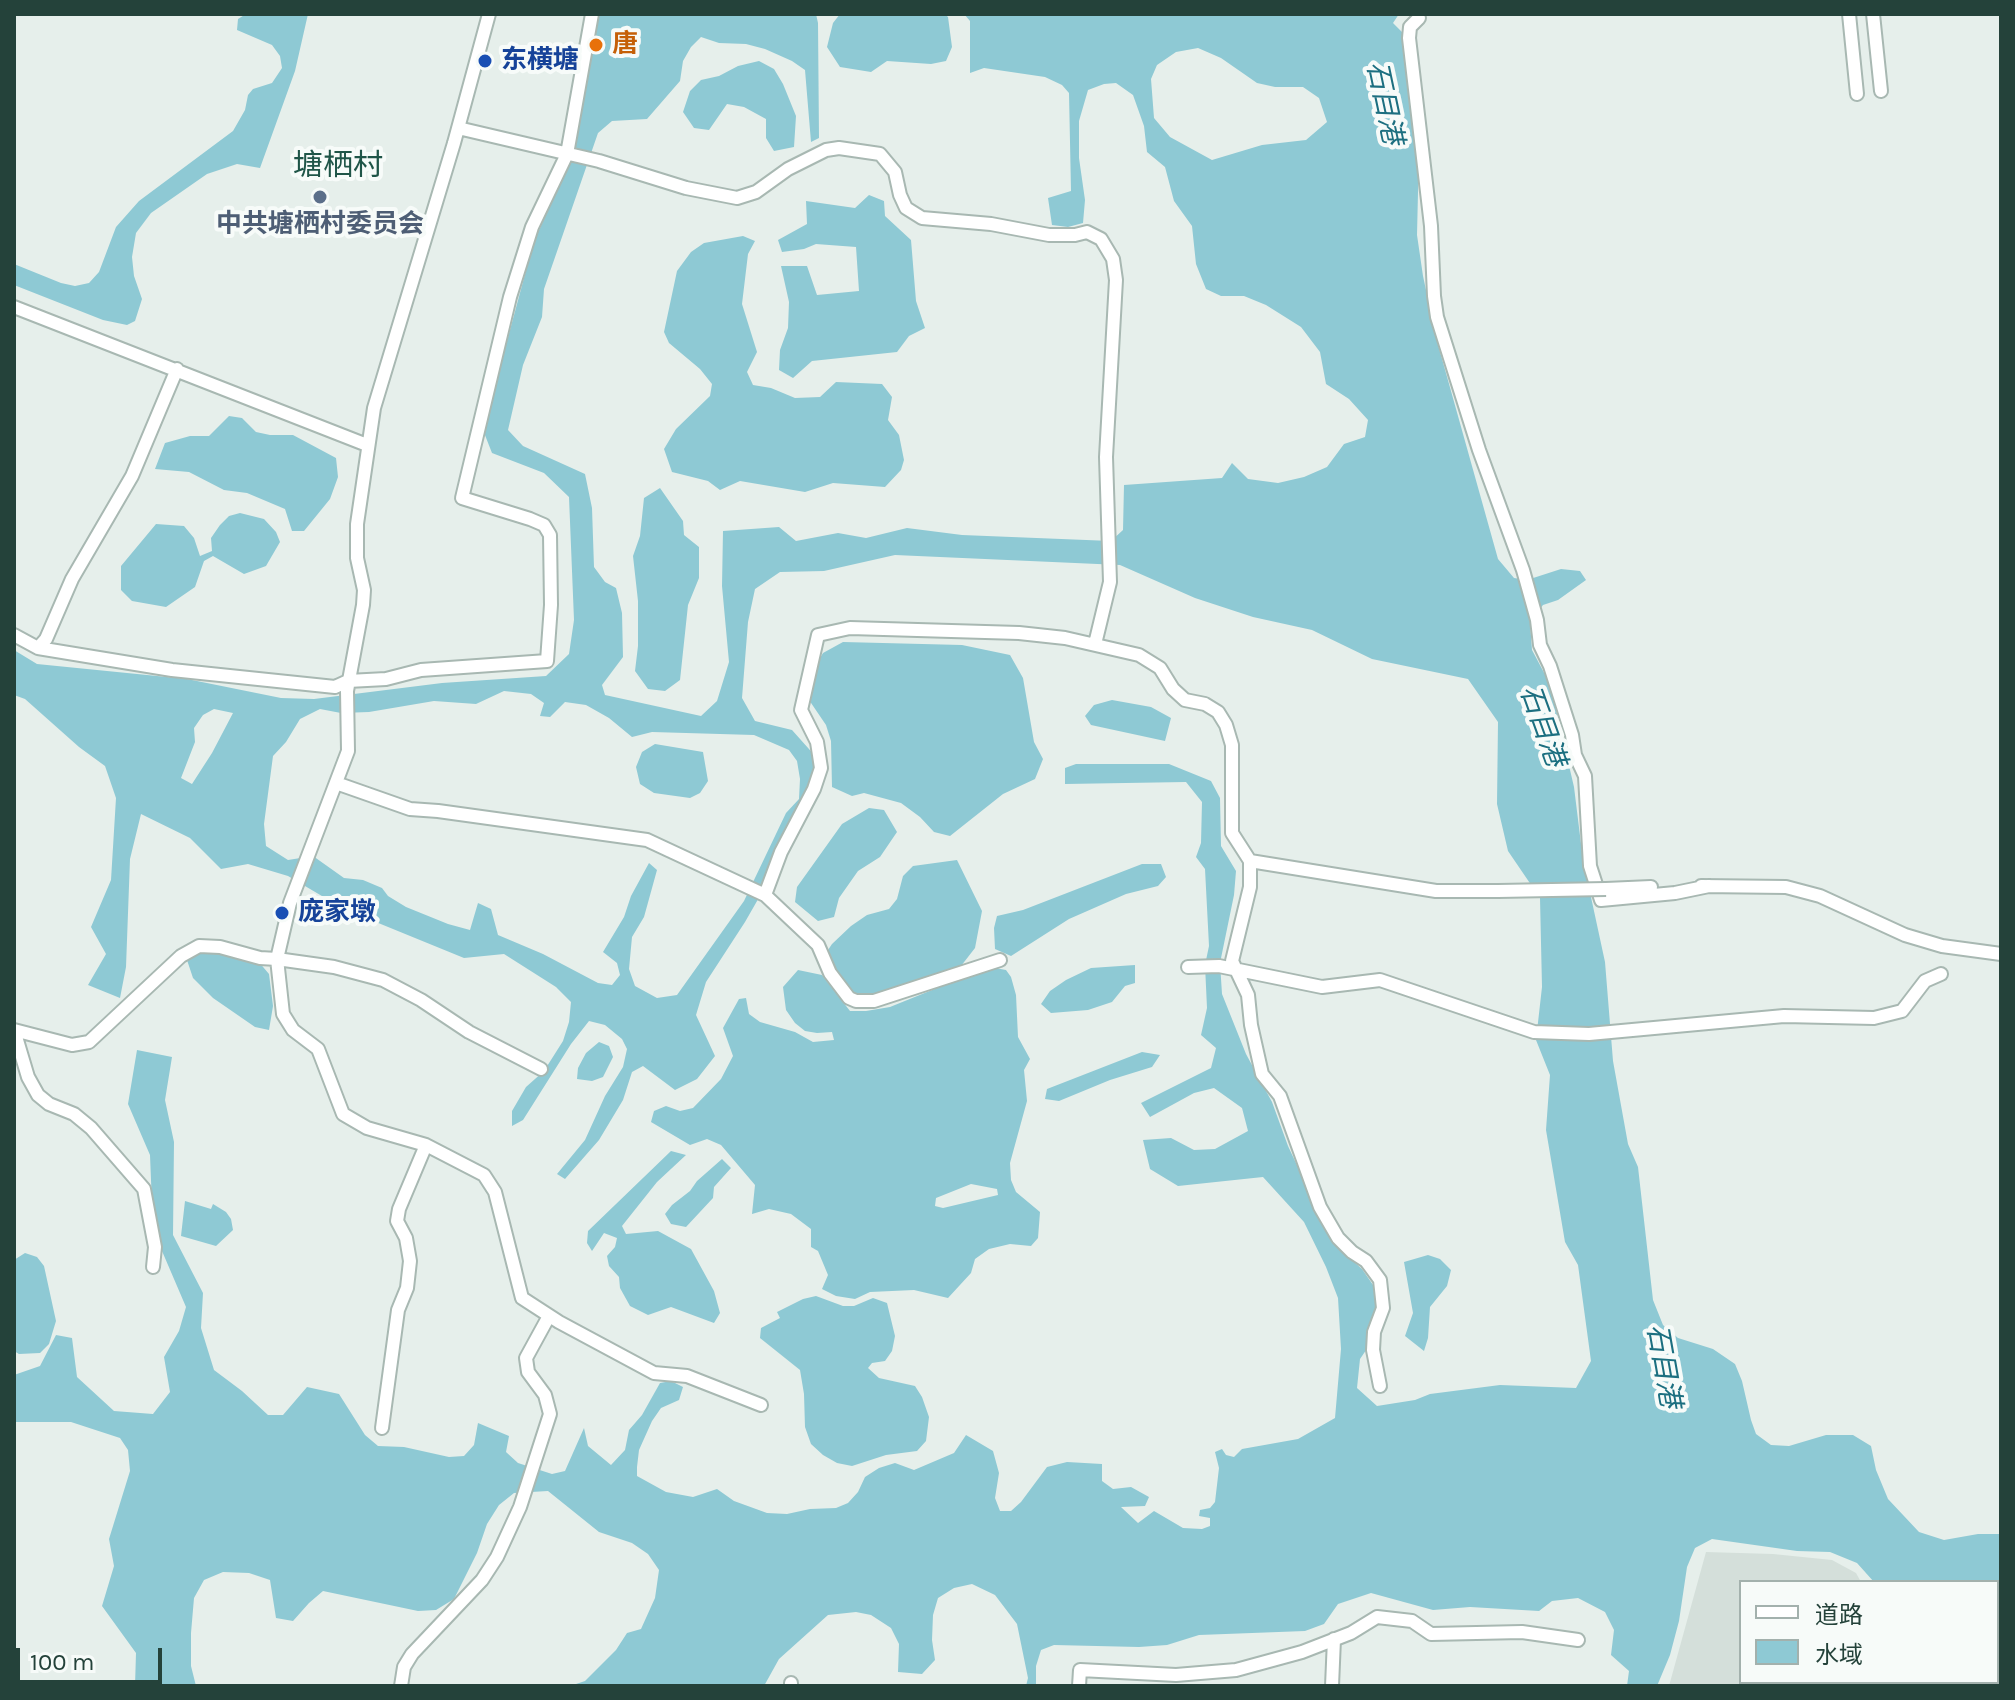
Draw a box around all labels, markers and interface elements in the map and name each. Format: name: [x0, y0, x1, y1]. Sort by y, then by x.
place label: 唐: [612, 29, 638, 61]
marker: 唐: [587, 36, 605, 54]
place label: 东横塘: [501, 45, 579, 77]
marker: 东横塘: [476, 52, 494, 70]
water label: 石目港: [1359, 58, 1409, 148]
district label: 塘栖村: [293, 148, 383, 184]
marker: 中共塘栖村委员会: [311, 188, 329, 206]
place label: 中共塘栖村委员会: [216, 209, 424, 241]
water label: 石目港: [1512, 681, 1572, 771]
place label: 庞家墩: [298, 897, 376, 929]
marker: 庞家墩: [273, 904, 291, 922]
water label: 石目港: [1639, 1322, 1687, 1410]
legend: [1739, 1580, 1999, 1684]
text: 道路: [1815, 1601, 1863, 1629]
scale bar: [20, 1632, 166, 1682]
text: 水域: [1815, 1641, 1863, 1669]
text: 100 m: [30, 1648, 95, 1676]

